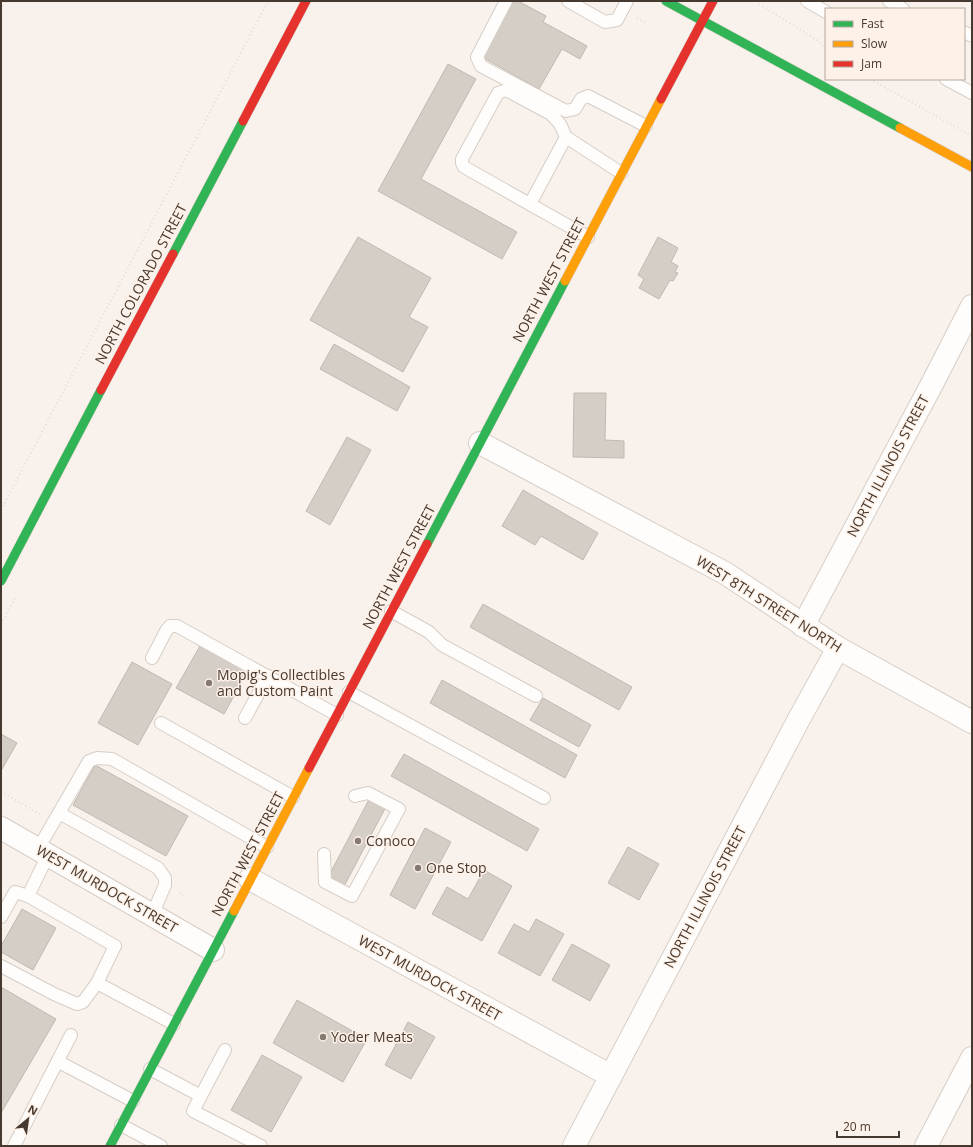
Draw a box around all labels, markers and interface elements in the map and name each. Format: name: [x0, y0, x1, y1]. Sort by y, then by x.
legend: [825, 8, 965, 80]
text: Fast: [861, 15, 884, 32]
text: Slow: [861, 35, 888, 52]
text: Jam: [860, 55, 882, 72]
street label: NORTH COLORADO STREET: [90, 200, 191, 367]
street label: NORTH WEST STREET: [508, 214, 590, 345]
street label: NORTH ILLINOIS STREET: [842, 391, 933, 540]
street label: NORTH WEST STREET: [358, 501, 440, 632]
street label: WEST 8TH STREET NORTH: [693, 551, 846, 656]
place label: Mopig's Collectibles and Custom Paint: [217, 665, 345, 700]
marker: Mopig's Collectibles and Custom Paint: [204, 678, 214, 688]
street label: NORTH WEST STREET: [207, 788, 289, 919]
street label: NORTH ILLINOIS STREET: [659, 822, 750, 971]
place label: Conoco: [366, 831, 415, 850]
marker: Conoco: [353, 836, 363, 846]
street label: WEST MURDOCK STREET: [33, 840, 182, 937]
place label: One Stop: [426, 858, 487, 877]
marker: One Stop: [413, 863, 423, 873]
street label: WEST MURDOCK STREET: [355, 930, 505, 1025]
place label: Yoder Meats: [331, 1027, 413, 1046]
marker: Yoder Meats: [318, 1032, 328, 1042]
north arrow: [8, 1099, 48, 1139]
text: N: [26, 1101, 41, 1119]
scale bar: [837, 1113, 899, 1139]
text: 20 m: [843, 1118, 871, 1135]

